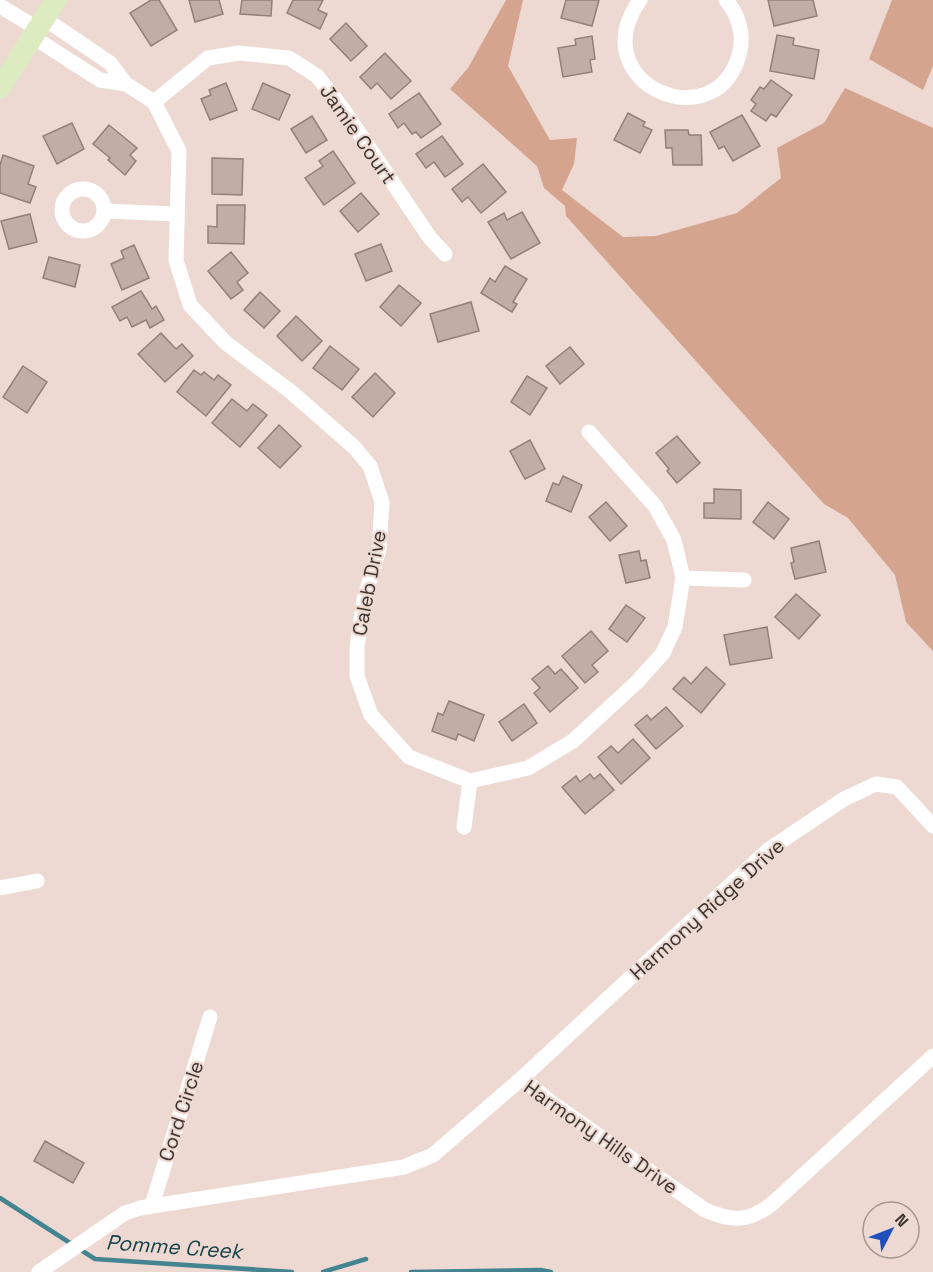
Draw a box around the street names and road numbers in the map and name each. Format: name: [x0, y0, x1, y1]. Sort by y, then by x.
street label: Jamie Court: [314, 79, 402, 189]
street label: Caleb Drive: [346, 528, 392, 638]
street label: Harmony Ridge Drive: [624, 833, 790, 985]
street label: Cord Circle: [153, 1058, 209, 1164]
street label: Harmony Hills Drive: [519, 1074, 683, 1200]

